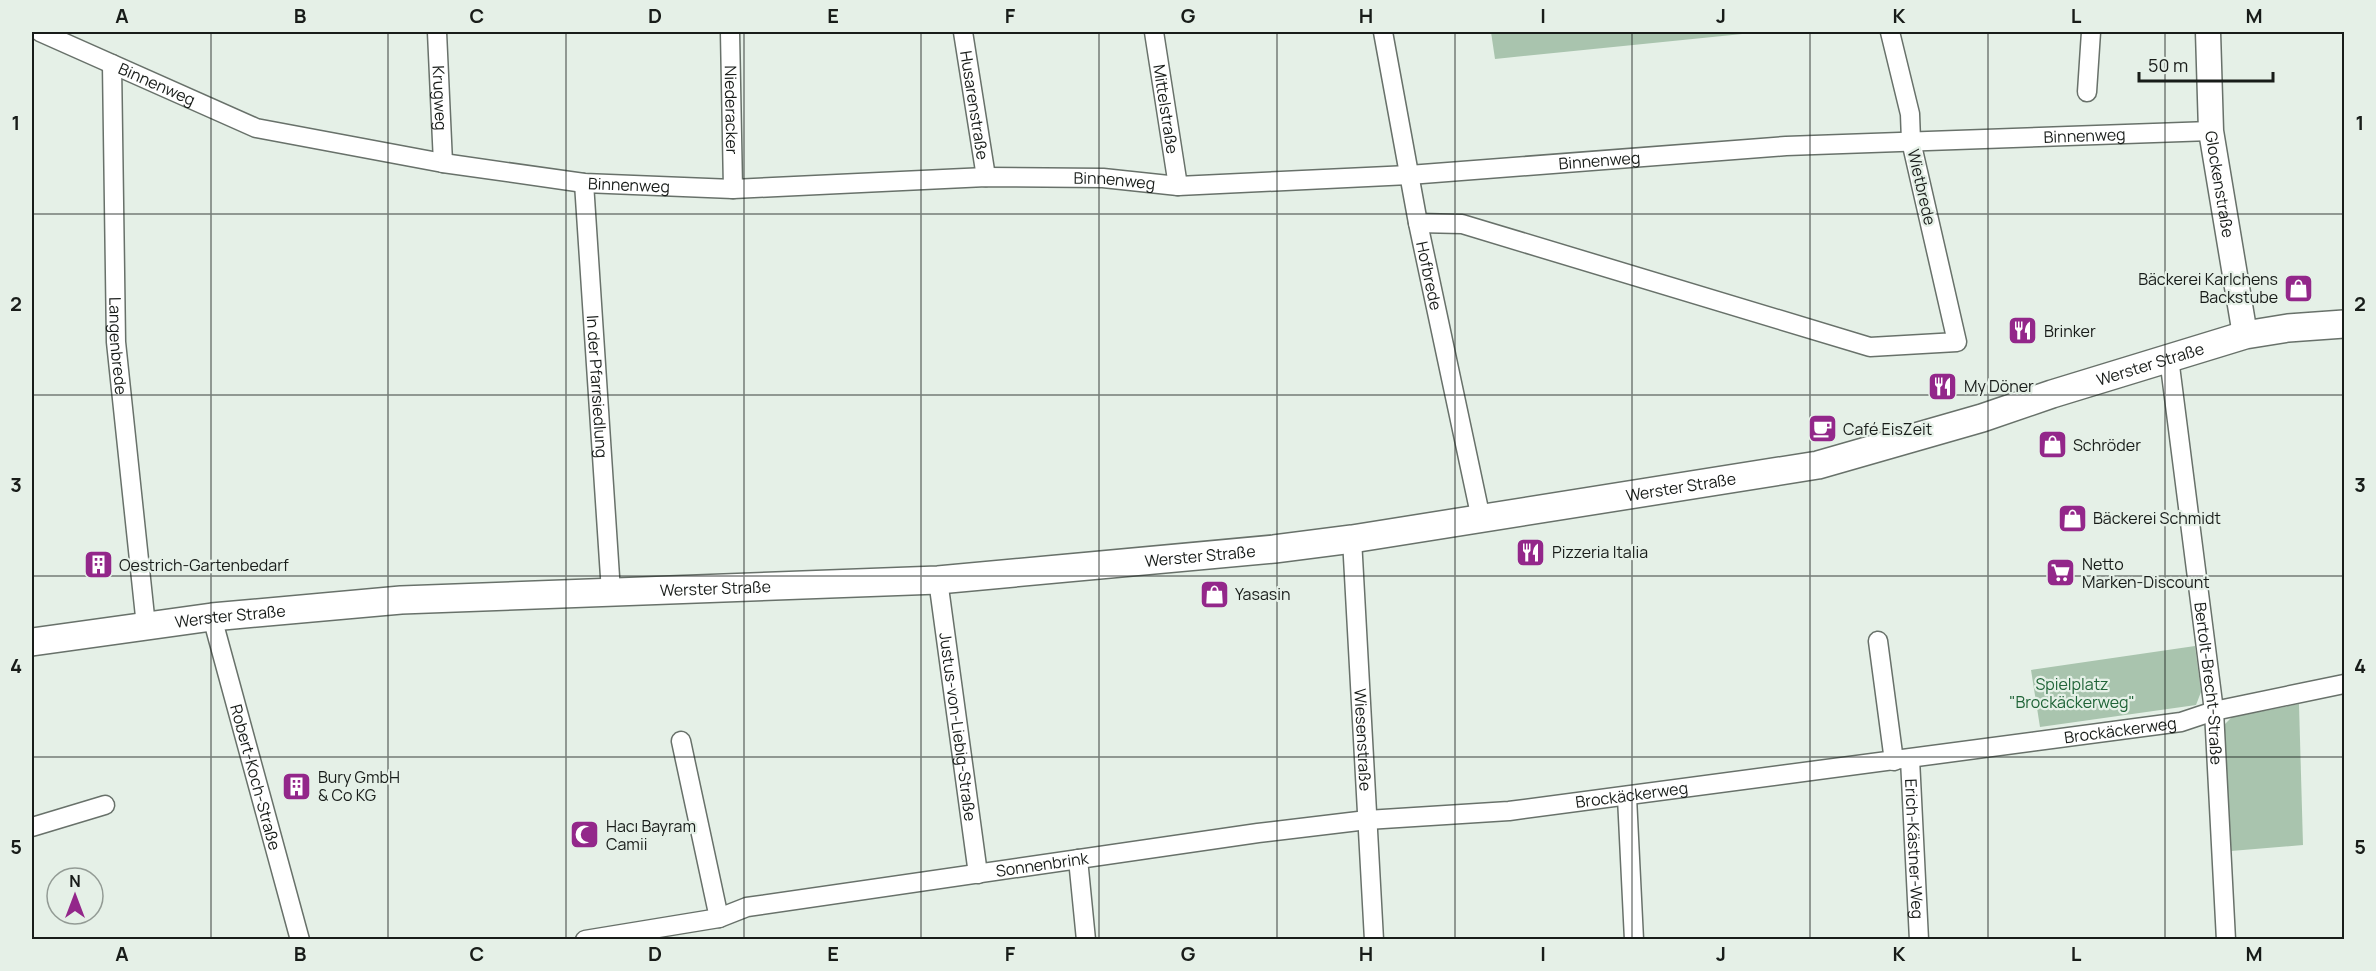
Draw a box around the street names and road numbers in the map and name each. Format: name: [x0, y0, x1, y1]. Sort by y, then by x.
street label: Husarenstraße: [955, 49, 994, 161]
street label: Binnenweg: [115, 57, 199, 111]
street label: Mittelstraße: [1148, 63, 1184, 155]
street label: Krugweg: [428, 65, 452, 131]
street label: Niederacker: [720, 65, 743, 155]
street label: Binnenweg: [2043, 123, 2126, 148]
street label: Glockenstraße: [2200, 129, 2240, 239]
street label: Binnenweg: [1558, 146, 1641, 174]
street label: Wietbrede: [1903, 147, 1941, 227]
street label: Binnenweg: [1073, 167, 1156, 195]
street label: Binnenweg: [588, 172, 670, 197]
street label: Hofbrede: [1411, 239, 1447, 312]
street label: Langenbrede: [104, 297, 133, 396]
street label: In der Pfarrsiedlung: [582, 314, 613, 459]
street label: Werster Straße: [2094, 337, 2207, 391]
street label: Werster Straße: [1624, 467, 1738, 506]
street label: Werster Straße: [1144, 540, 1256, 572]
street label: Werster Straße: [659, 575, 771, 601]
street label: Werster Straße: [173, 599, 287, 633]
street label: Bertolt-Brecht-Straße: [2189, 601, 2228, 765]
street label: Justus-von-Liebig-Straße: [934, 631, 982, 822]
street label: Wiesenstraße: [1349, 688, 1377, 792]
street label: Robert-Koch-Straße: [225, 702, 286, 853]
street label: Brockäckerweg: [2063, 712, 2178, 748]
street label: Brockäckerweg: [1574, 776, 1689, 813]
street label: Erich-Kästner-Weg: [1900, 778, 1929, 920]
street label: Sonnenbrink: [994, 847, 1091, 882]

